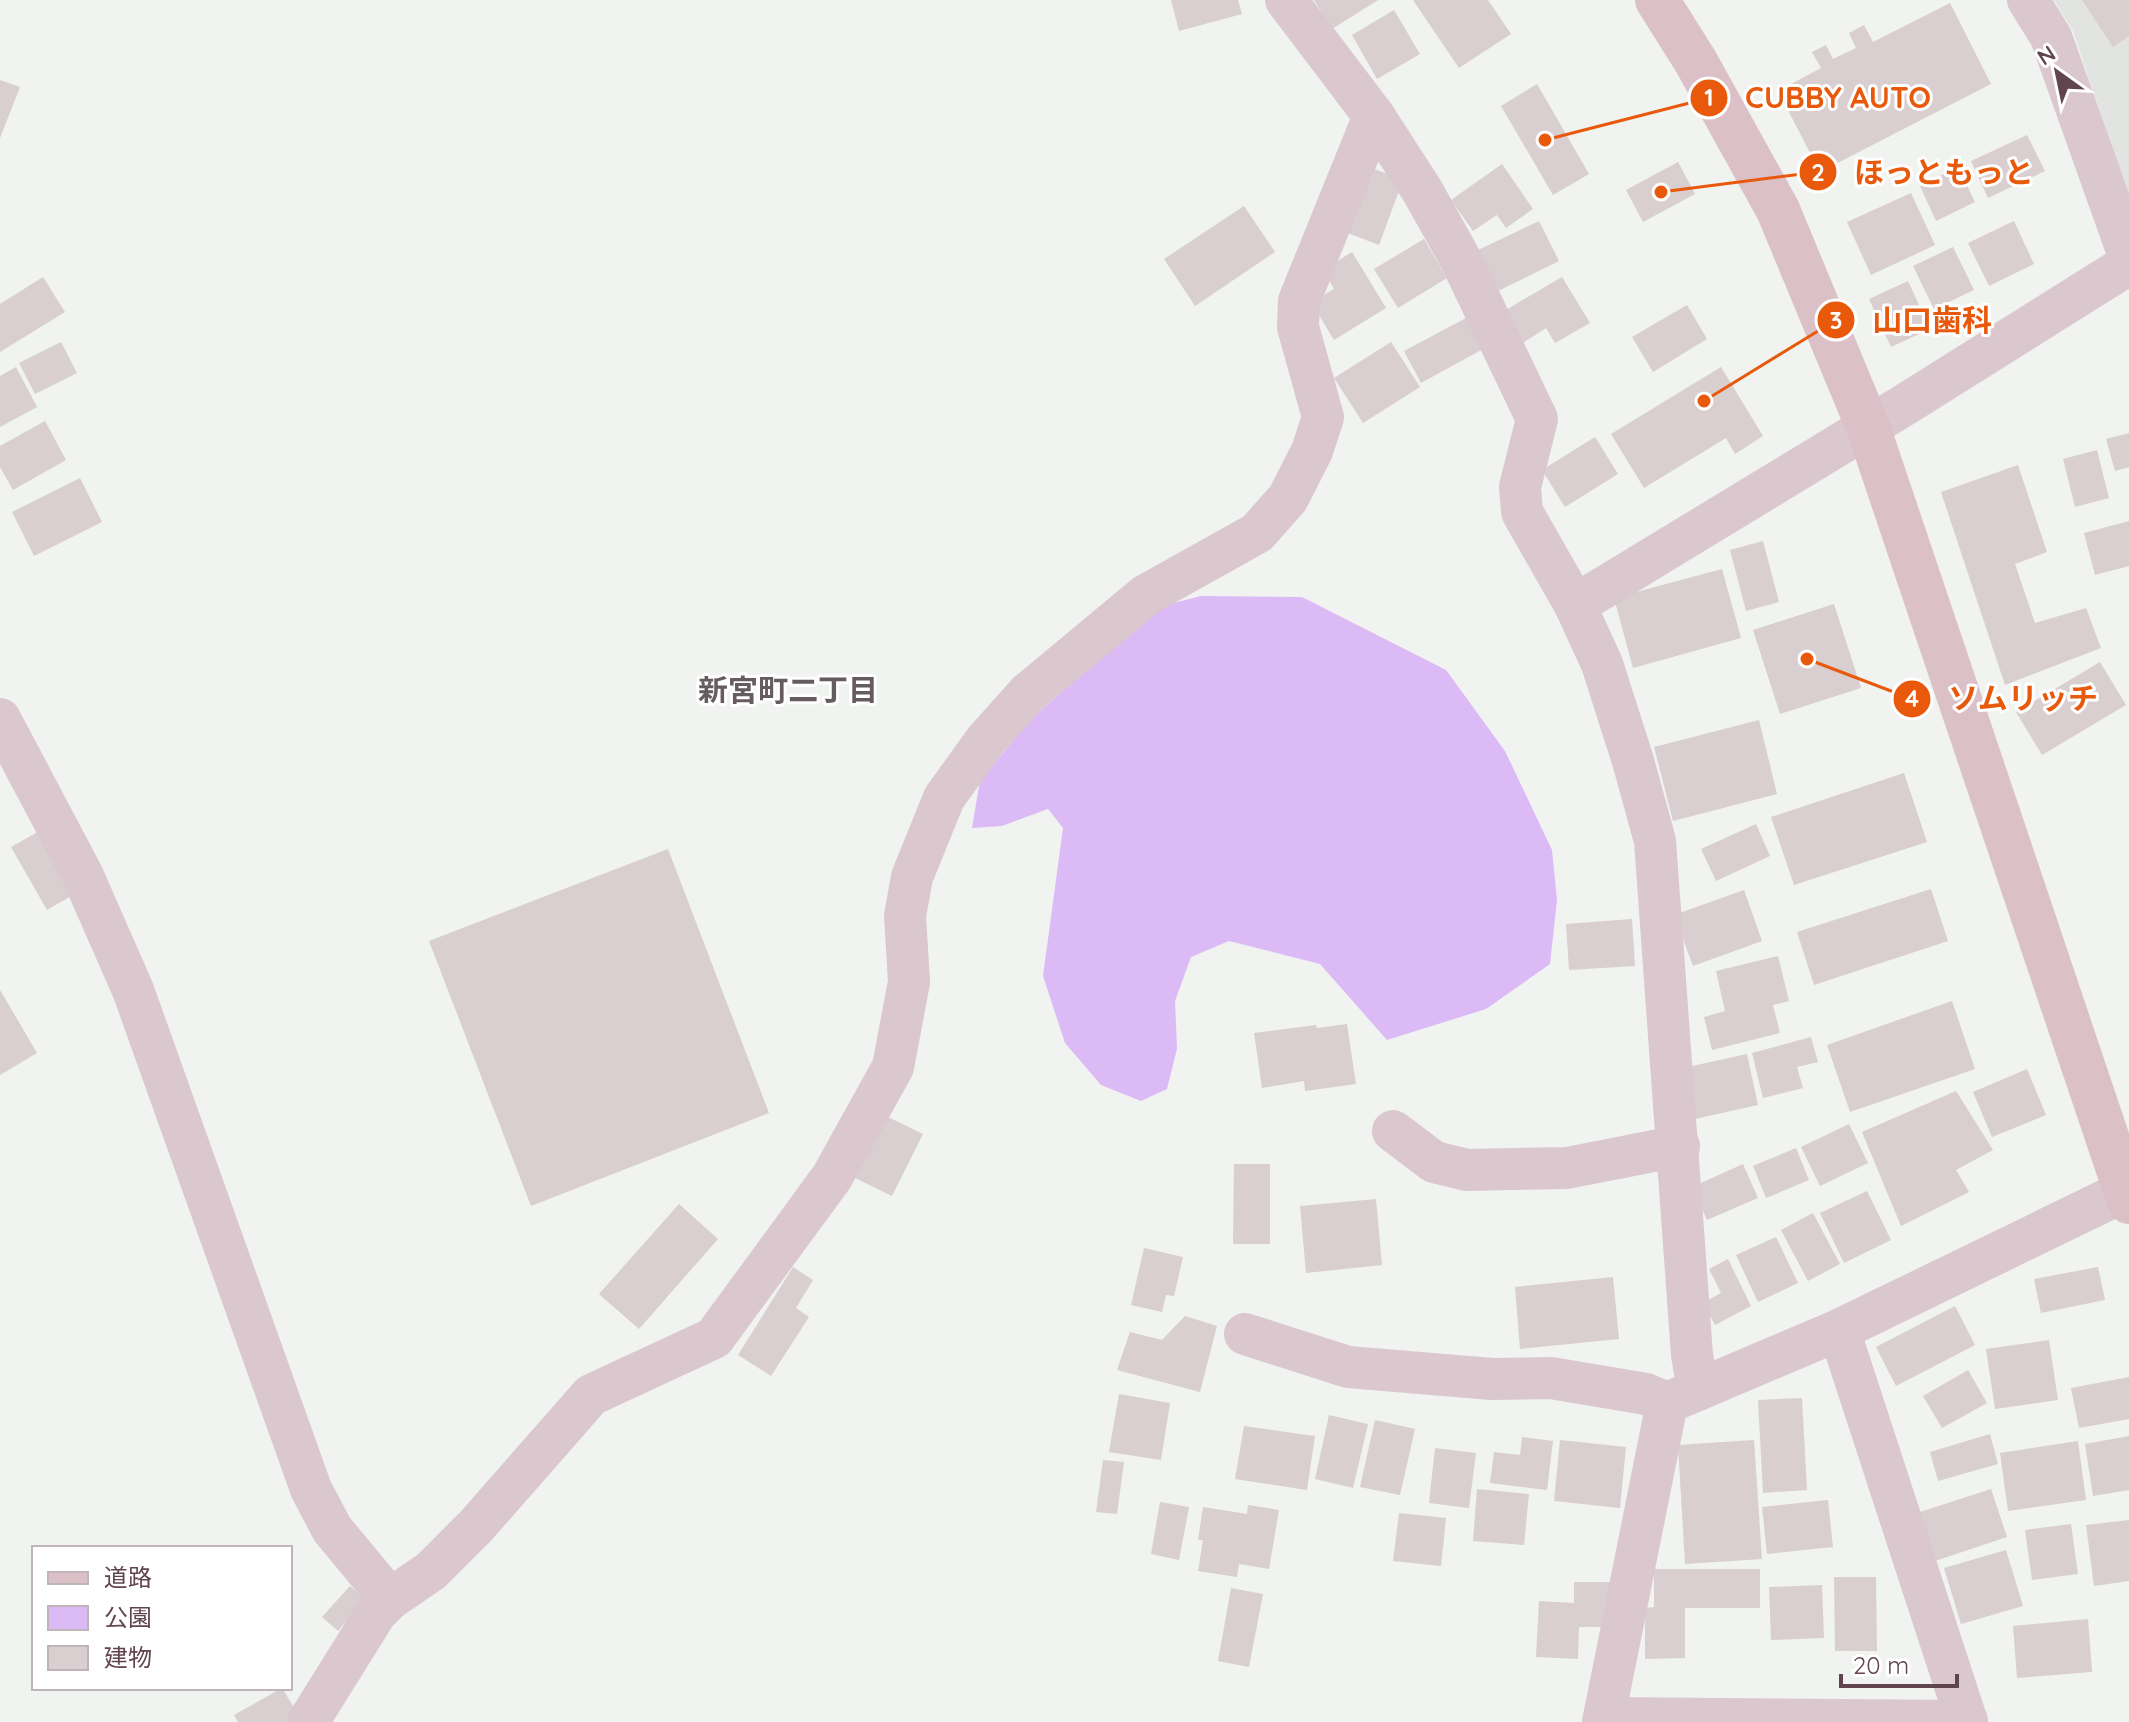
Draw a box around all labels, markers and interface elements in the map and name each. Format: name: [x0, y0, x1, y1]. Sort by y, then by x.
north arrow: [2017, 32, 2097, 112]
text: N: [2032, 39, 2061, 71]
callout: CUBBY AUTO: [1689, 71, 1947, 125]
text: CUBBY AUTO: [1745, 78, 1931, 116]
text: 1: [1704, 82, 1714, 112]
callout: ほっともっと: [1798, 145, 2050, 199]
text: ほっともっと: [1854, 153, 2034, 191]
text: 2: [1811, 157, 1825, 187]
callout: 山口歯科: [1816, 293, 2008, 347]
text: 山口歯科: [1872, 301, 1992, 339]
text: 3: [1830, 305, 1842, 335]
district label: 新宮町二丁目: [698, 671, 878, 709]
callout: ソムリッチ: [1892, 672, 2114, 726]
text: ソムリッチ: [1948, 679, 2098, 717]
text: 4: [1905, 683, 1919, 713]
legend: [32, 1546, 292, 1690]
text: 道路: [104, 1562, 152, 1592]
text: 公園: [104, 1602, 152, 1632]
scale bar: [1841, 1638, 1957, 1688]
text: 建物: [104, 1642, 152, 1672]
text: 20 m: [1853, 1650, 1909, 1680]

